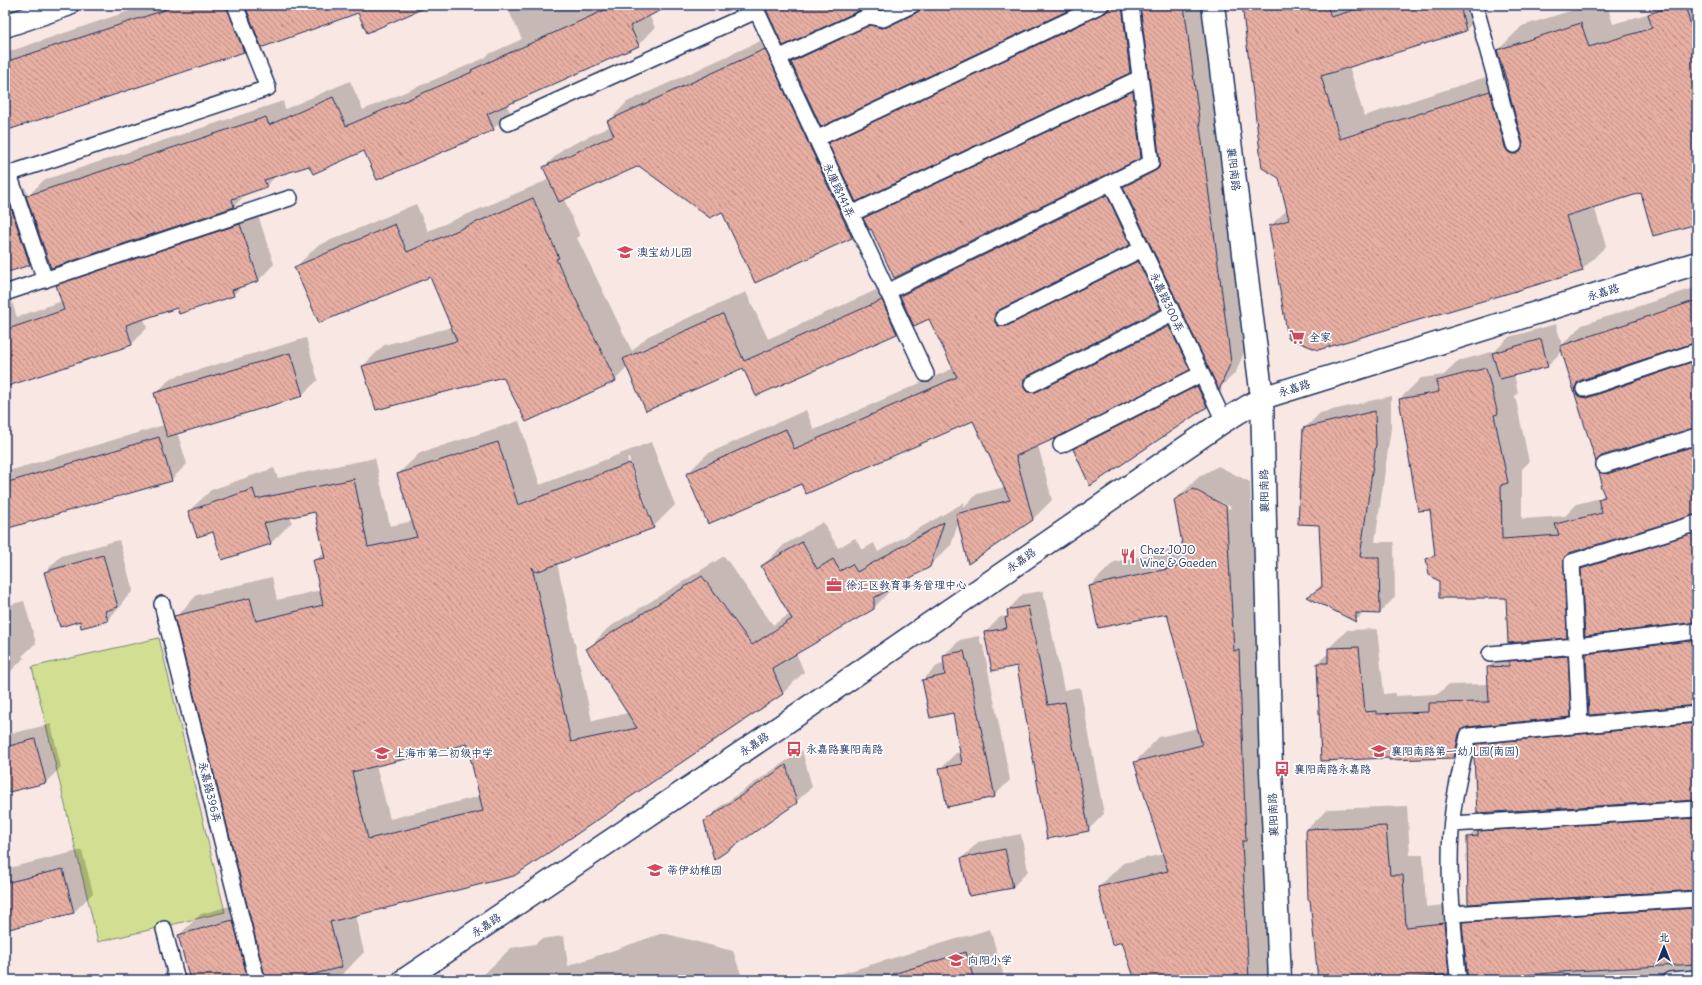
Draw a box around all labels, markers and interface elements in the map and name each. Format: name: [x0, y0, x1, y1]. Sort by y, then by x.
street label: 襄阳南路: [1224, 146, 1244, 192]
street label: 永康路141弄: [820, 160, 858, 220]
school or university icon: 澳宝幼儿园: [616, 243, 634, 261]
place label: 澳宝幼儿园: [637, 245, 692, 259]
street label: 永嘉路300弄: [1147, 270, 1187, 334]
street label: 永嘉路: [1585, 280, 1621, 304]
supermarket icon: 全家: [1288, 328, 1306, 346]
place label: 全家: [1309, 330, 1331, 344]
street label: 永嘉路: [1276, 376, 1312, 400]
street label: 襄阳南路: [1257, 469, 1271, 513]
place label: Chez JOJO Wine & Gaeden: [1140, 543, 1217, 570]
street label: 永嘉路: [1003, 545, 1039, 575]
restaurant icon: Chez JOJO Wine & Gaeden: [1119, 547, 1137, 565]
office icon: 徐汇区教育事务管理中心: [825, 576, 843, 594]
place label: 徐汇区教育事务管理中心: [846, 578, 967, 592]
street label: 永嘉路: [736, 729, 772, 759]
bus stop icon: 永嘉路襄阳南路: [785, 740, 803, 758]
place label: 永嘉路襄阳南路: [806, 742, 883, 756]
school or university icon: 襄阳南路第一幼儿园(南园): [1370, 742, 1388, 760]
school or university icon: 上海市第二初级中学: [373, 744, 391, 762]
place label: 襄阳南路第一幼儿园(南园): [1391, 744, 1519, 758]
place label: 上海市第二初级中学: [394, 746, 493, 760]
street label: 永嘉路396弄: [196, 760, 224, 824]
bus stop icon: 襄阳南路永嘉路: [1273, 760, 1291, 778]
place label: 襄阳南路永嘉路: [1294, 762, 1371, 776]
street label: 襄阳南路: [1265, 793, 1281, 837]
school or university icon: 蒂伊幼稚园: [646, 861, 664, 879]
place label: 蒂伊幼稚园: [667, 863, 722, 877]
street label: 永嘉路: [468, 910, 504, 940]
north arrow: [1644, 927, 1684, 967]
text: 北: [1659, 930, 1670, 944]
school or university icon: 向阳小学: [947, 951, 965, 969]
place label: 向阳小学: [968, 953, 1012, 967]

